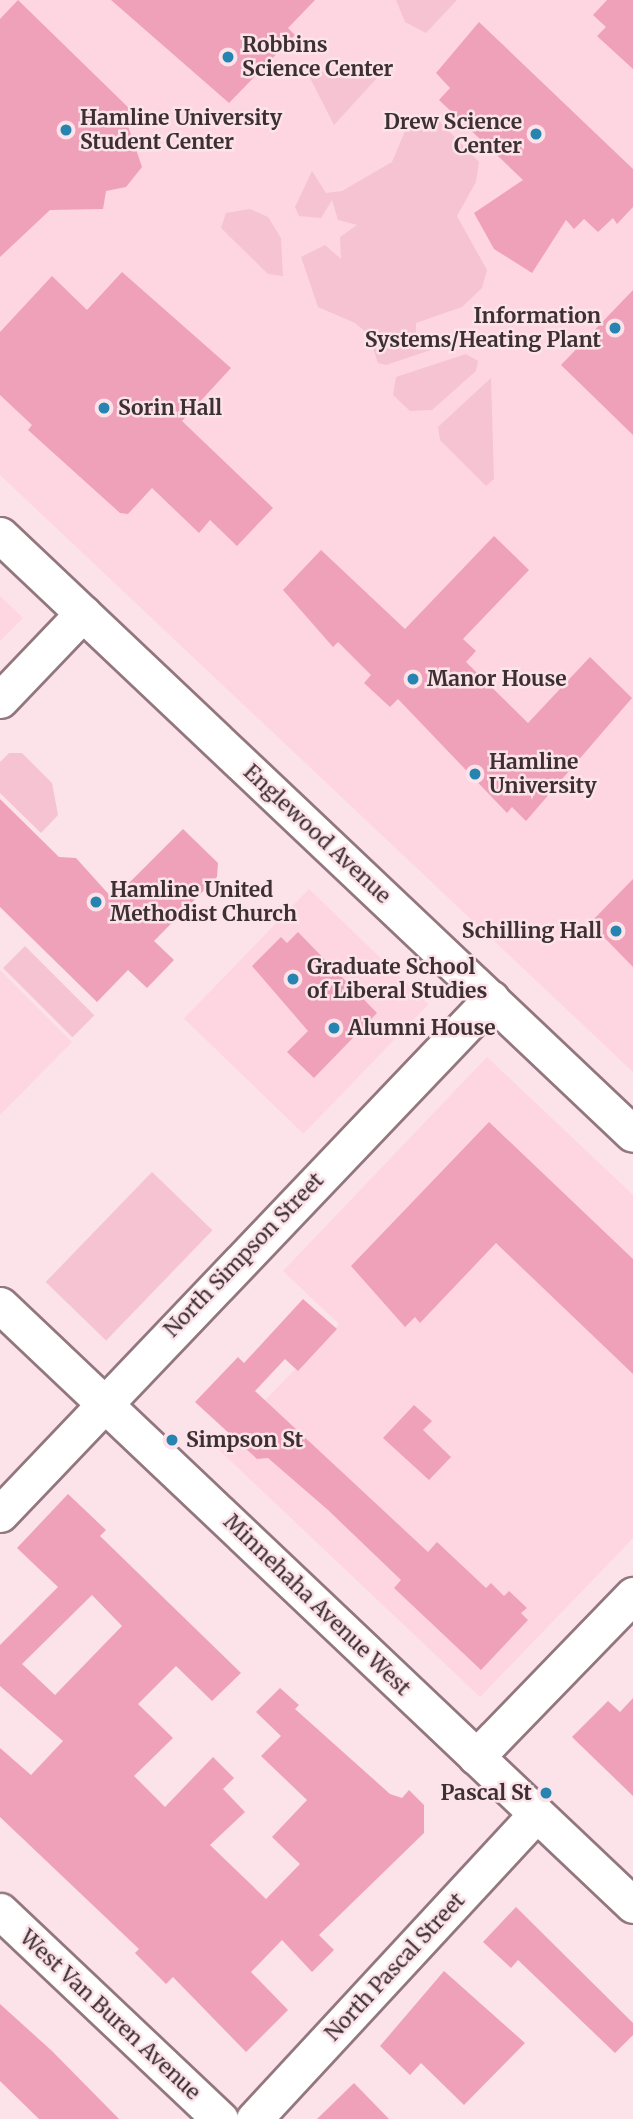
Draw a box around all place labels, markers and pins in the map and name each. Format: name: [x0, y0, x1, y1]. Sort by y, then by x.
place label: Robbins Science Center: [242, 32, 393, 82]
marker: Robbins Science Center: [220, 49, 236, 65]
place label: Hamline University Student Center: [80, 105, 282, 155]
place label: Drew Science Center: [384, 109, 522, 159]
marker: Hamline University Student Center: [58, 122, 74, 138]
marker: Drew Science Center: [528, 126, 544, 142]
place label: Information Systems/Heating Plant: [365, 303, 601, 353]
marker: Information Systems/Heating Plant: [607, 320, 623, 336]
place label: Sorin Hall: [118, 395, 222, 421]
marker: Sorin Hall: [96, 400, 112, 416]
place label: Manor House: [427, 666, 567, 692]
marker: Manor House: [405, 671, 421, 687]
place label: Hamline University: [489, 749, 597, 799]
marker: Hamline University: [467, 766, 483, 782]
place label: Hamline United Methodist Church: [110, 877, 297, 927]
marker: Hamline United Methodist Church: [88, 894, 104, 910]
place label: Schilling Hall: [462, 918, 602, 944]
marker: Schilling Hall: [608, 923, 624, 939]
place label: Graduate School of Liberal Studies: [307, 954, 487, 1004]
marker: Graduate School of Liberal Studies: [285, 971, 301, 987]
place label: Alumni House: [348, 1015, 496, 1041]
marker: Alumni House: [326, 1020, 342, 1036]
place label: Simpson St: [186, 1427, 303, 1453]
marker: Simpson St: [164, 1432, 180, 1448]
place label: Pascal St: [441, 1780, 532, 1806]
marker: Pascal St: [538, 1785, 554, 1801]

